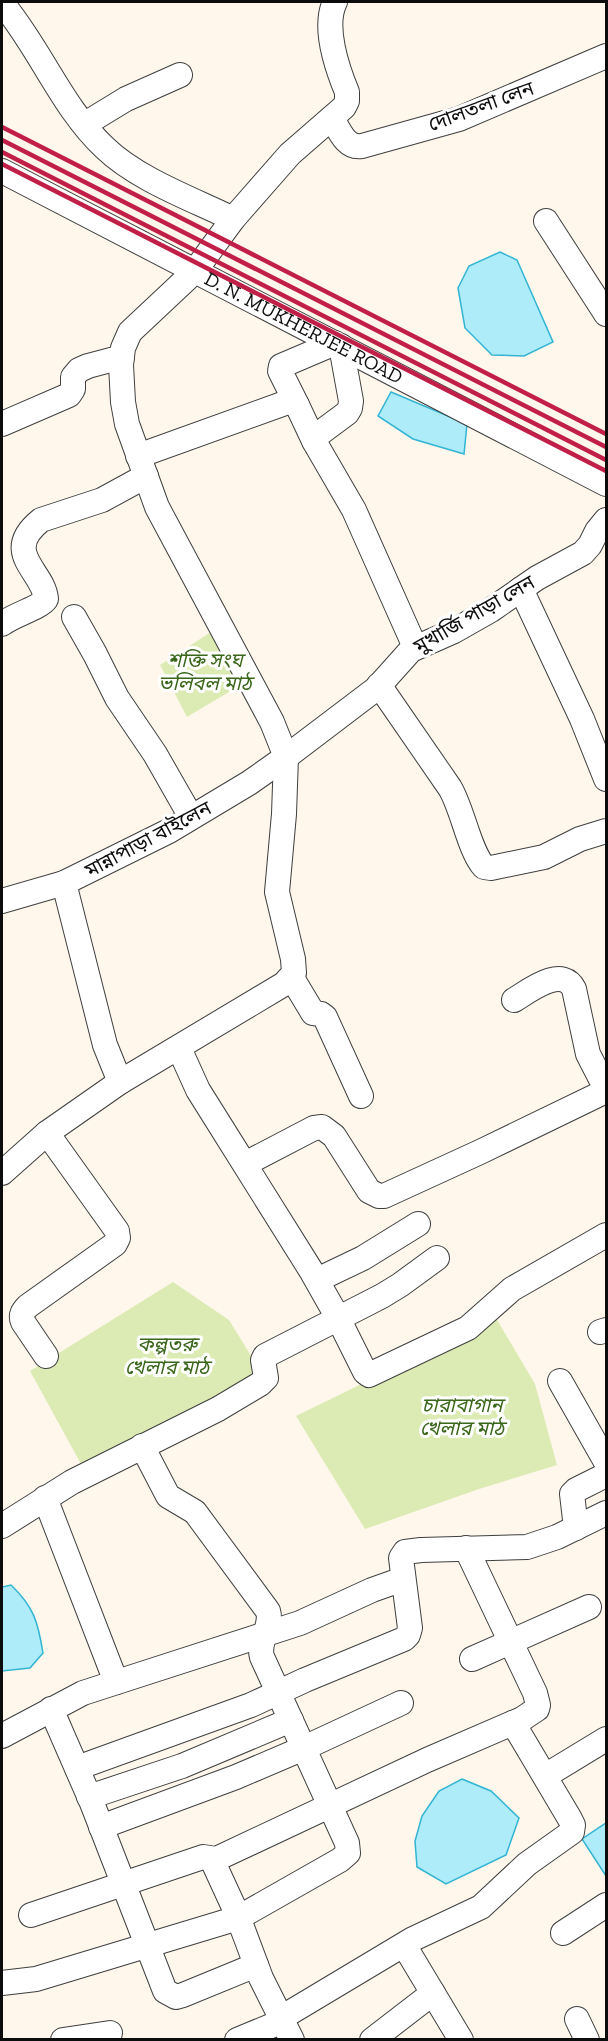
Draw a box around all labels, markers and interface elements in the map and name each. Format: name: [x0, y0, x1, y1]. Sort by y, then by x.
street label: দোলতলা লেন: [425, 75, 538, 136]
street label: D. N. MUKHERJEE ROAD: [201, 266, 407, 389]
street label: মুখার্জি পাড়া লেন: [408, 568, 540, 659]
park label: শক্তি সংঘ ভলিবল মাঠ: [158, 648, 256, 695]
street label: মান্নাপাড়া বাইলেন: [80, 795, 216, 883]
park label: কল্পতরু খেলার মাঠ: [125, 1332, 213, 1379]
park label: চারাবাগান খেলার মাঠ: [420, 1393, 508, 1440]

